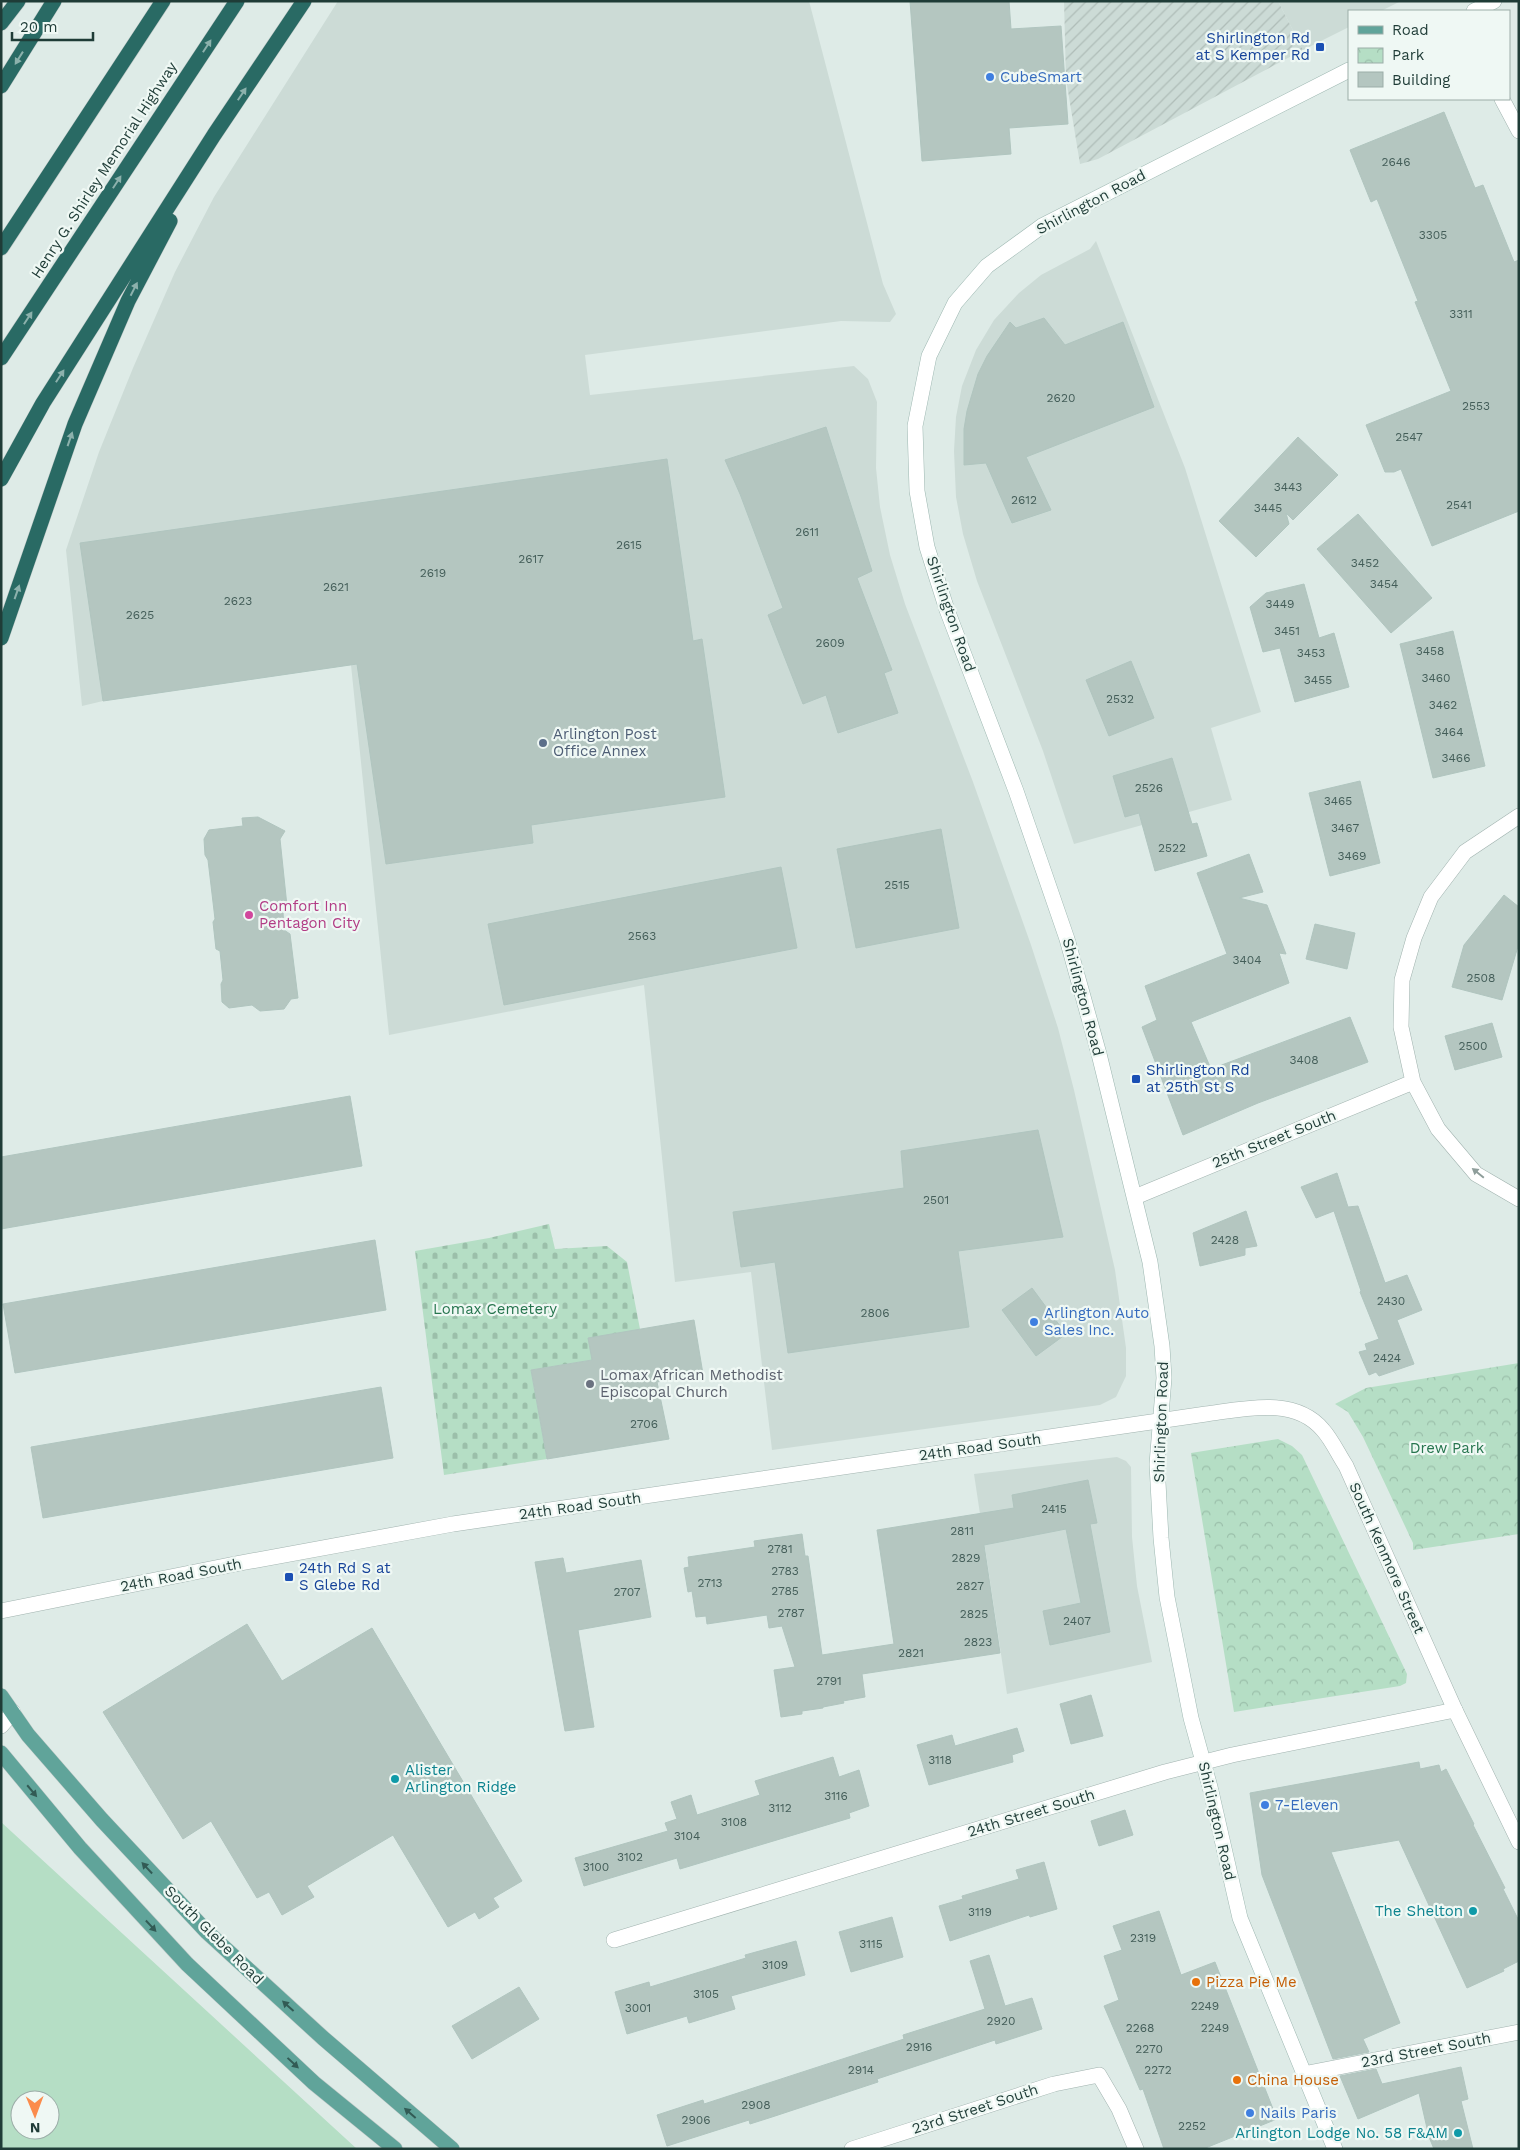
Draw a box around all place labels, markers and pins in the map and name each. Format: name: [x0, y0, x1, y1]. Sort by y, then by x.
place label: Shirlington Rd at S Kemper Rd: [1195, 29, 1310, 64]
marker: Shirlington Rd at S Kemper Rd: [1314, 41, 1326, 53]
place label: CubeSmart: [1000, 68, 1083, 86]
marker: CubeSmart: [984, 71, 996, 83]
place label: Arlington Post Office Annex: [553, 725, 657, 760]
marker: Arlington Post Office Annex: [537, 737, 549, 749]
place label: Comfort Inn Pentagon City: [259, 897, 361, 932]
marker: Comfort Inn Pentagon City: [243, 909, 255, 921]
place label: Shirlington Rd at 25th St S: [1146, 1061, 1250, 1096]
marker: Shirlington Rd at 25th St S: [1130, 1073, 1142, 1085]
place label: Arlington Auto Sales Inc.: [1044, 1304, 1149, 1339]
marker: Arlington Auto Sales Inc.: [1028, 1316, 1040, 1328]
place label: Lomax African Methodist Episcopal Church: [600, 1366, 784, 1401]
marker: Lomax African Methodist Episcopal Church: [584, 1378, 596, 1390]
place label: 24th Rd S at S Glebe Rd: [299, 1559, 391, 1594]
marker: 24th Rd S at S Glebe Rd: [283, 1571, 295, 1583]
place label: Alister Arlington Ridge: [405, 1761, 516, 1796]
marker: Alister Arlington Ridge: [389, 1773, 401, 1785]
place label: 7-Eleven: [1275, 1796, 1339, 1814]
marker: 7-Eleven: [1259, 1799, 1271, 1811]
place label: The Shelton: [1375, 1902, 1463, 1920]
marker: The Shelton: [1467, 1905, 1479, 1917]
place label: Pizza Pie Me: [1206, 1973, 1297, 1991]
marker: Pizza Pie Me: [1190, 1976, 1202, 1988]
place label: China House: [1247, 2071, 1339, 2089]
marker: China House: [1231, 2074, 1243, 2086]
place label: Nails Paris: [1260, 2104, 1337, 2122]
marker: Nails Paris: [1244, 2107, 1256, 2119]
place label: Arlington Lodge No. 58 F&AM: [1235, 2124, 1448, 2142]
marker: Arlington Lodge No. 58 F&AM: [1452, 2127, 1464, 2139]

